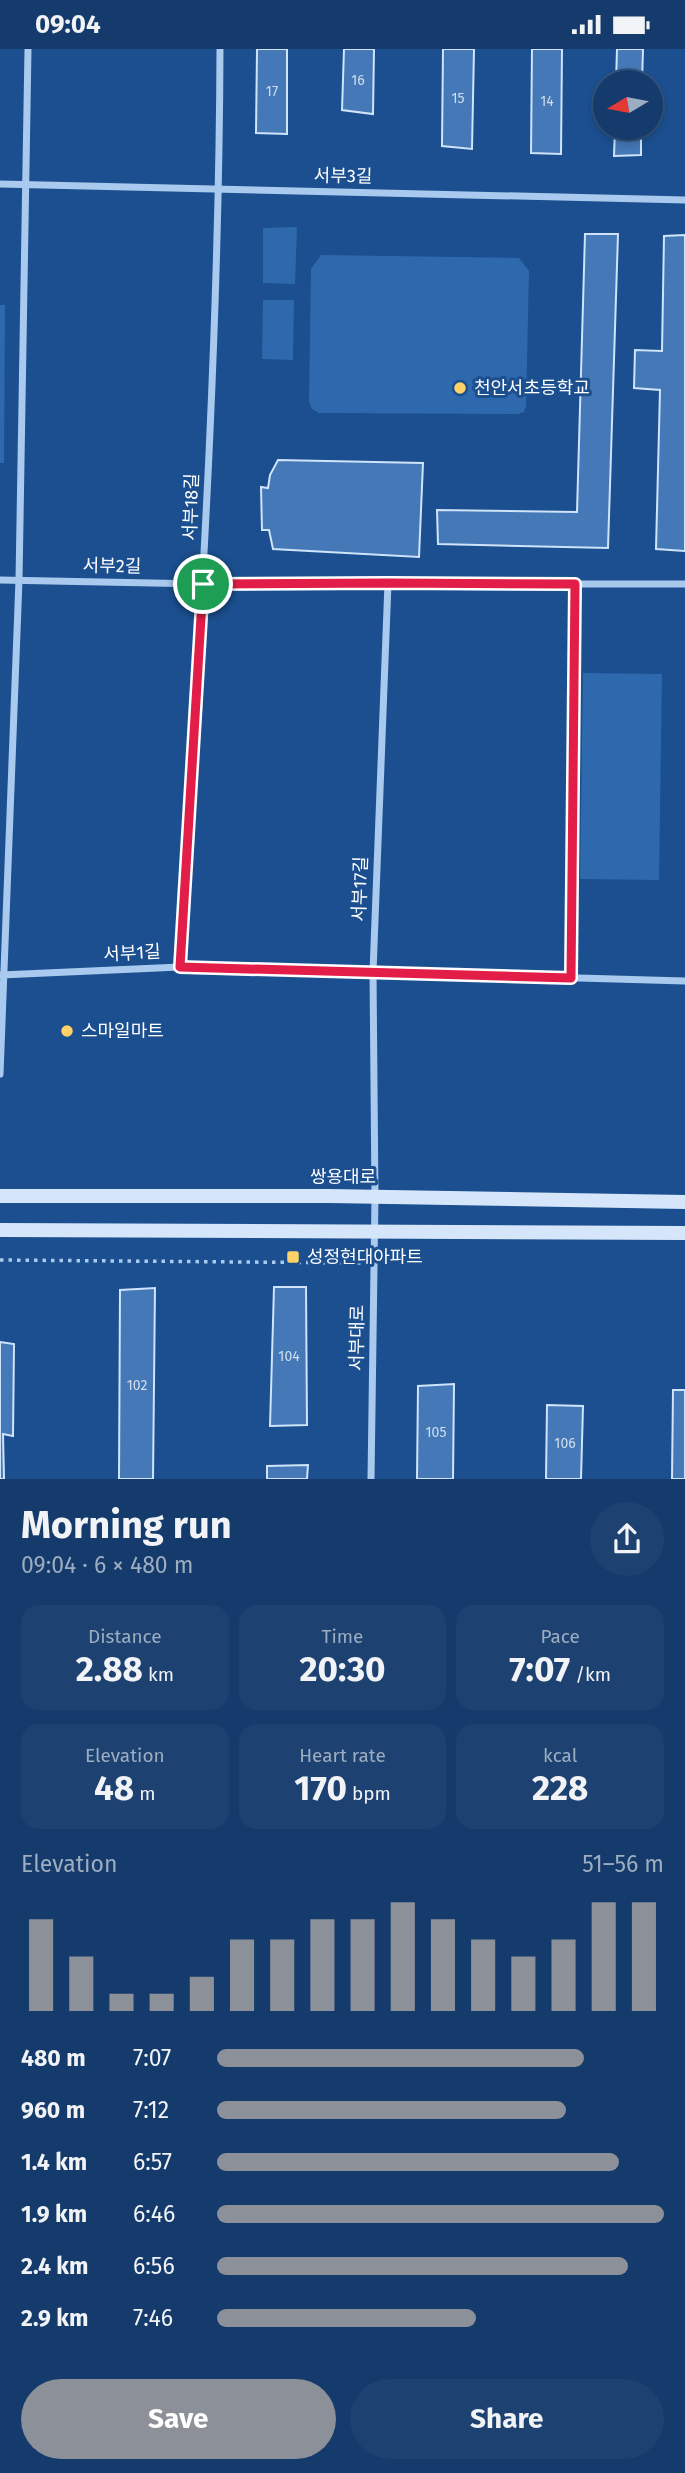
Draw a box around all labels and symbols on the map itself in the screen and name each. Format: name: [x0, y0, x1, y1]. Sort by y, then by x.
north arrow: [593, 70, 663, 140]
house number: 16: [351, 72, 365, 89]
house number: 17: [266, 83, 278, 100]
house number: 15: [451, 90, 465, 107]
house number: 14: [540, 93, 554, 110]
street label: 서부3길: [313, 164, 373, 188]
place label: 천안서초등학교: [474, 377, 590, 399]
marker: 천안서초등학교: [452, 380, 468, 396]
street label: 서부18길: [179, 473, 203, 541]
street label: 서부2길: [83, 554, 141, 578]
pin: [173, 554, 233, 614]
street label: 서부17길: [348, 856, 372, 922]
street label: 서부1길: [103, 941, 161, 965]
place label: 스마일마트: [81, 1020, 164, 1042]
marker: 스마일마트: [59, 1023, 75, 1039]
street label: 쌍용대로: [310, 1166, 376, 1188]
place label: 성정현대아파트: [307, 1246, 423, 1268]
marker: 성정현대아파트: [285, 1249, 301, 1265]
street label: 서부대로: [345, 1305, 369, 1371]
house number: 104: [278, 1348, 300, 1365]
house number: 102: [127, 1377, 147, 1394]
house number: 105: [426, 1424, 446, 1441]
house number: 106: [554, 1435, 576, 1452]

